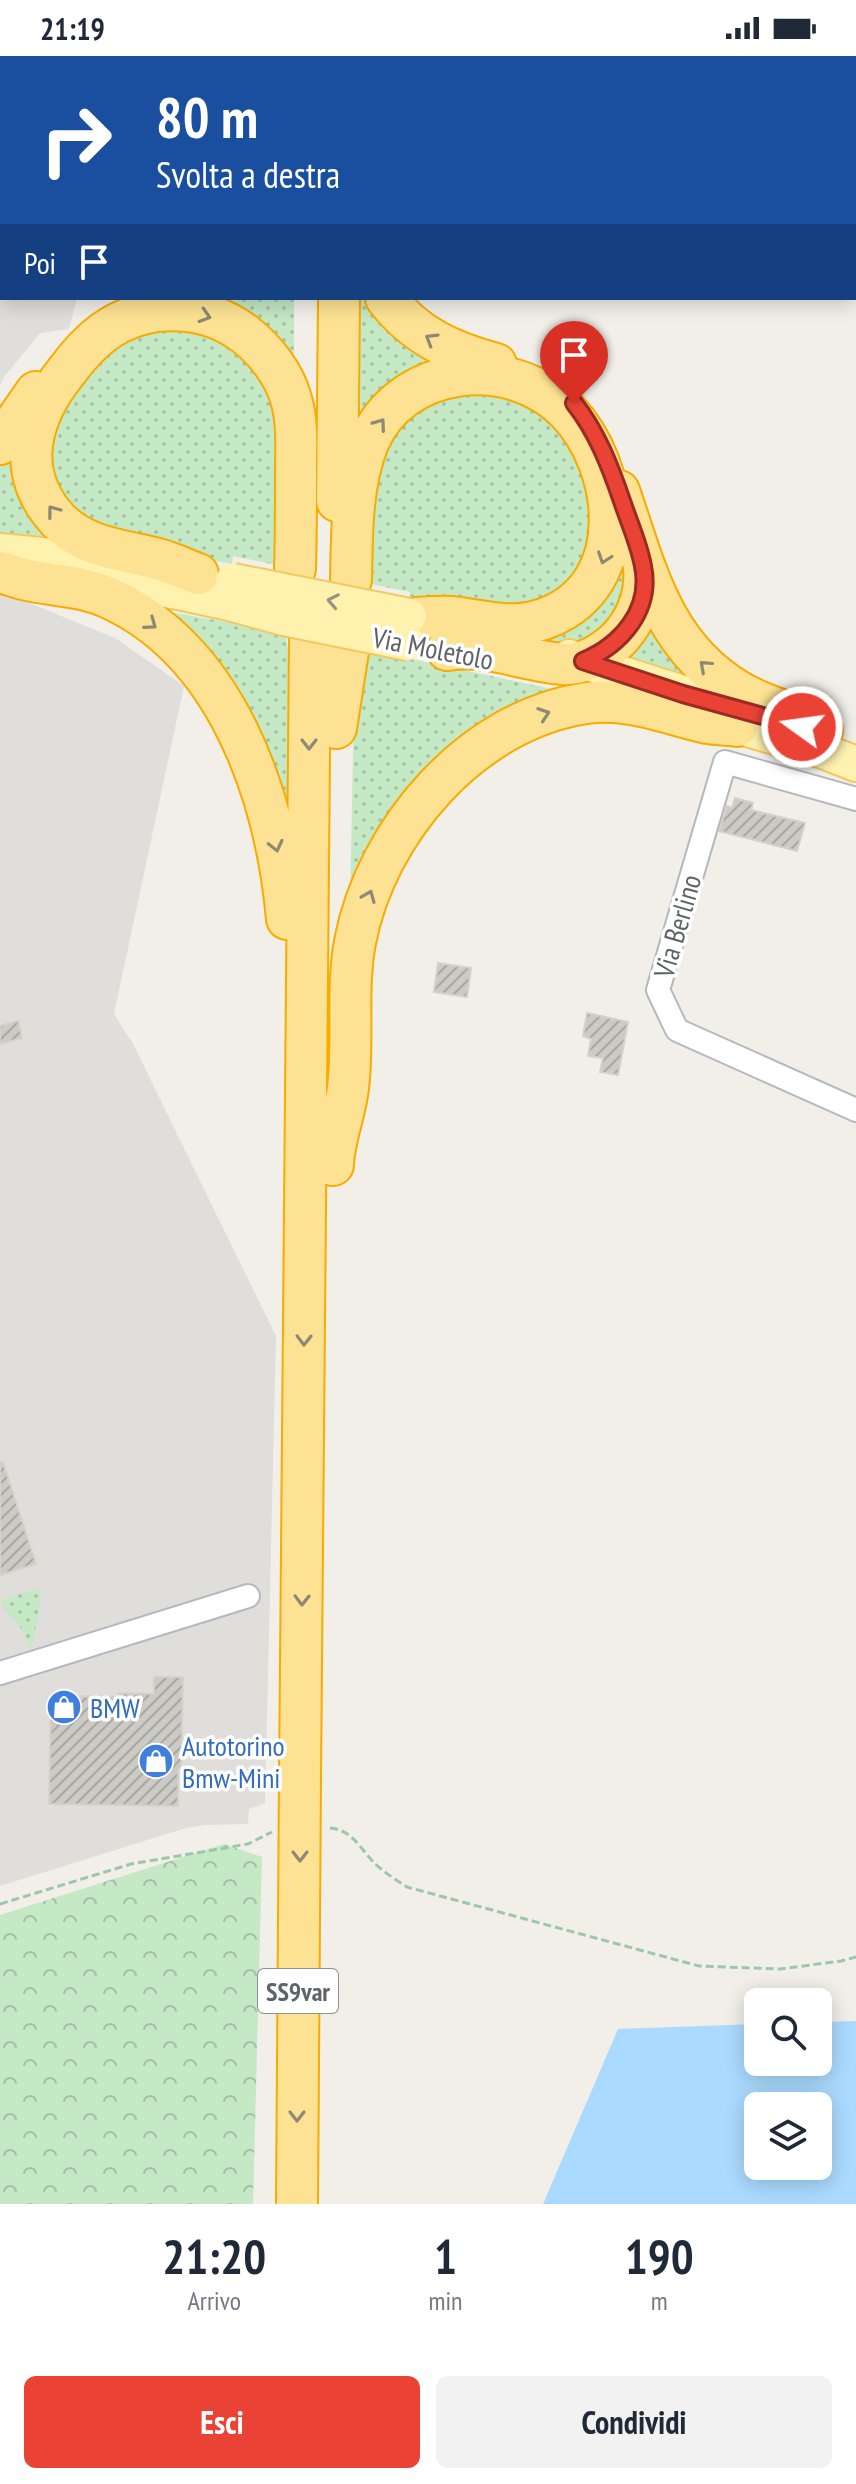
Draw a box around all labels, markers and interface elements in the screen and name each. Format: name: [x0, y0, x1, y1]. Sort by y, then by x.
text: 21:19: [40, 9, 105, 48]
text: 80 m: [156, 81, 258, 153]
icon: right: [24, 88, 128, 192]
text: Svolta a destra: [156, 151, 340, 198]
icon: arrive: [72, 240, 116, 284]
text: Poi: [24, 243, 56, 282]
one-way arrow: [198, 307, 212, 323]
pin: [540, 321, 608, 403]
icon: arrive: [552, 333, 596, 377]
one-way arrow: [425, 334, 440, 349]
one-way arrow: [370, 418, 385, 432]
one-way arrow: [48, 506, 63, 520]
one-way arrow: [597, 550, 613, 564]
one-way arrow: [327, 593, 340, 610]
one-way arrow: [142, 615, 156, 629]
street label: Via Moletolo: [368, 618, 497, 678]
one-way arrow: [700, 661, 714, 676]
position arrow: [760, 685, 844, 769]
one-way arrow: [536, 708, 550, 724]
one-way arrow: [300, 738, 318, 751]
one-way arrow: [267, 838, 284, 852]
street label: Via Berlino: [644, 870, 709, 983]
one-way arrow: [359, 890, 376, 904]
one-way arrow: [295, 1334, 313, 1347]
one-way arrow: [293, 1594, 311, 1607]
shop icon: BMW: [45, 1688, 83, 1726]
place label: BMW: [90, 1689, 140, 1726]
place label: Autotorino Bmw-Mini: [182, 1727, 285, 1796]
shop icon: Autotorino Bmw-Mini: [137, 1742, 175, 1780]
one-way arrow: [291, 1850, 308, 1863]
road number: SS9var: [258, 1969, 338, 2013]
map controls: [744, 1988, 832, 2180]
button: search: [744, 1988, 832, 2076]
button: layers: [744, 2092, 832, 2180]
one-way arrow: [288, 2110, 306, 2123]
text: 21:20: [162, 2225, 266, 2287]
text: 1: [434, 2225, 457, 2287]
text: 190: [625, 2225, 694, 2287]
text: Arrivo: [187, 2284, 241, 2317]
text: min: [428, 2284, 462, 2317]
text: m: [651, 2284, 668, 2317]
button: Esci: [24, 2376, 420, 2468]
button: Condividi: [436, 2376, 832, 2468]

